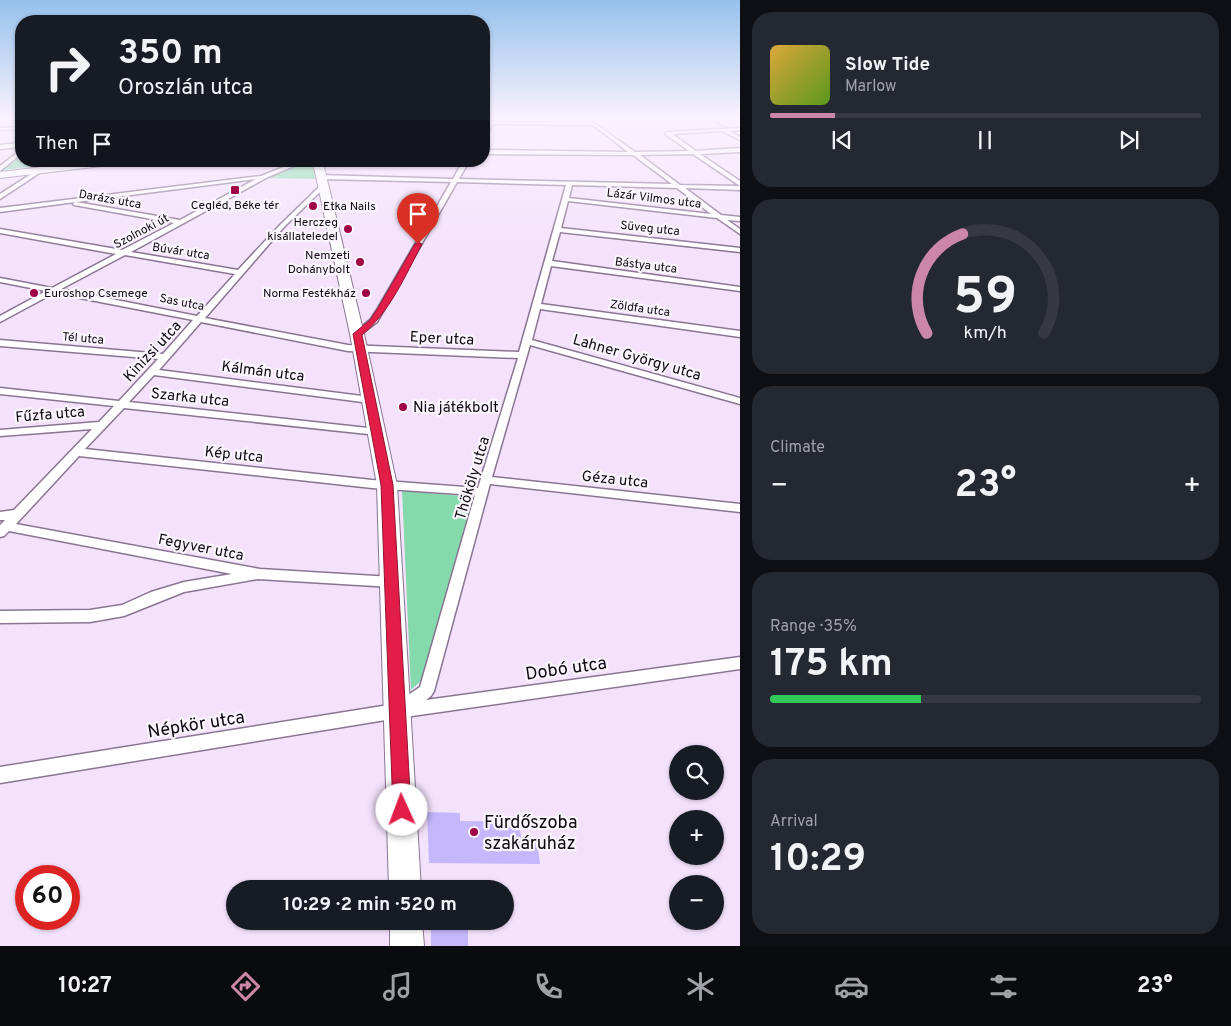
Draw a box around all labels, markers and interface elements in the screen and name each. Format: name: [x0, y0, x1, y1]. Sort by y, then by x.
text: 350 m: [118, 32, 223, 76]
icon: right: [35, 35, 100, 100]
text: Slow Tide: [845, 53, 930, 77]
text: Oroszlán utca: [118, 75, 253, 102]
text: Marlow: [845, 77, 897, 97]
icon: previous: [828, 126, 856, 154]
icon: pause: [971, 126, 999, 154]
icon: next: [1115, 126, 1143, 154]
icon: arrive: [88, 130, 116, 158]
text: Then: [35, 132, 78, 156]
marker: Cegléd, Béke tér: [229, 184, 241, 196]
street label: Lázár Vilmos utca: [606, 185, 702, 213]
street label: Darázs utca: [77, 187, 142, 213]
pin: [397, 193, 439, 244]
place label: Cegléd, Béke tér: [191, 198, 280, 214]
place label: Etka Nails: [323, 199, 376, 215]
marker: Etka Nails: [307, 200, 319, 212]
icon: arrive: [404, 200, 432, 228]
street label: Szolnoki út: [111, 211, 172, 253]
place label: Herczeg kisállateledel: [267, 215, 338, 245]
street label: Süveg utca: [619, 218, 680, 240]
marker: Herczeg kisállateledel: [342, 223, 354, 235]
street label: Búvár utca: [151, 240, 211, 264]
place label: Nemzeti Dohánybolt: [288, 248, 350, 278]
street label: Bástya utca: [614, 254, 678, 278]
marker: Nemzeti Dohánybolt: [354, 256, 366, 268]
text: 59: [954, 266, 1017, 332]
place label: Euroshop Csemege: [44, 286, 148, 302]
place label: Norma Festékház: [263, 286, 356, 302]
marker: Euroshop Csemege: [28, 287, 40, 299]
marker: Norma Festékház: [360, 287, 372, 299]
street label: Sas utca: [158, 291, 206, 315]
street label: Zöldfa utca: [609, 297, 671, 321]
street label: Kinizsi utca: [120, 317, 186, 387]
text: km/h: [964, 322, 1007, 345]
street label: Eper utca: [409, 328, 475, 351]
street label: Tél utca: [61, 329, 104, 349]
street label: Lahner György utca: [570, 331, 703, 386]
street label: Kálmán utca: [220, 358, 305, 387]
street label: Szarka utca: [150, 385, 230, 412]
place label: Nia játékbolt: [413, 399, 499, 418]
marker: Nia játékbolt: [397, 401, 409, 413]
street label: Fűzfa utca: [15, 403, 86, 428]
street label: Thököly utca: [452, 434, 495, 522]
text: Climate: [770, 438, 825, 458]
street label: Kép utca: [204, 443, 264, 468]
text: 23°: [955, 462, 1016, 511]
street label: Géza utca: [581, 468, 649, 493]
text: −: [770, 469, 788, 505]
text: +: [1183, 469, 1201, 505]
street label: Fegyver utca: [156, 531, 245, 566]
text: Range · 35%: [770, 617, 857, 637]
text: 175 km: [770, 641, 893, 690]
street label: Dobó utca: [524, 652, 608, 687]
street label: Népkör utca: [146, 706, 246, 745]
map controls: [669, 745, 724, 930]
button: search: [669, 745, 724, 800]
position arrow: [375, 783, 427, 835]
button: +: [669, 810, 724, 865]
place label: Fürdőszoba szakáruház: [484, 812, 577, 856]
text: Arrival: [770, 812, 818, 832]
marker: Fürdőszoba szakáruház: [468, 826, 480, 838]
text: 10:29: [770, 836, 866, 885]
speed limit sign: 60: [15, 865, 80, 930]
button: −: [669, 875, 724, 930]
text: 10:29 · 2 min · 520 m: [283, 893, 457, 917]
icon: directions: [228, 969, 263, 1004]
icon: music: [380, 969, 415, 1004]
icon: phone: [531, 969, 566, 1004]
icon: climate: [683, 969, 718, 1004]
icon: car: [834, 969, 869, 1004]
icon: filters: [986, 969, 1021, 1004]
text: 10:27: [58, 973, 112, 1000]
text: 23°: [1137, 973, 1173, 1000]

